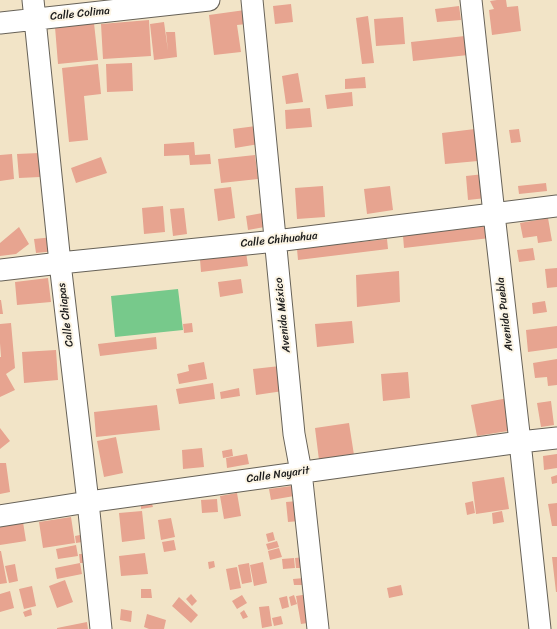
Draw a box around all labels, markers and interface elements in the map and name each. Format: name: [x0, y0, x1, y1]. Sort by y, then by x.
street label: Calle Colima: [50, 4, 110, 24]
street label: Calle Chihuahua: [240, 229, 318, 251]
street label: Avenida Puebla: [494, 276, 516, 352]
street label: Avenida México: [272, 277, 294, 353]
street label: Calle Chiapas: [56, 282, 76, 348]
street label: Calle Nayarit: [246, 464, 310, 486]

